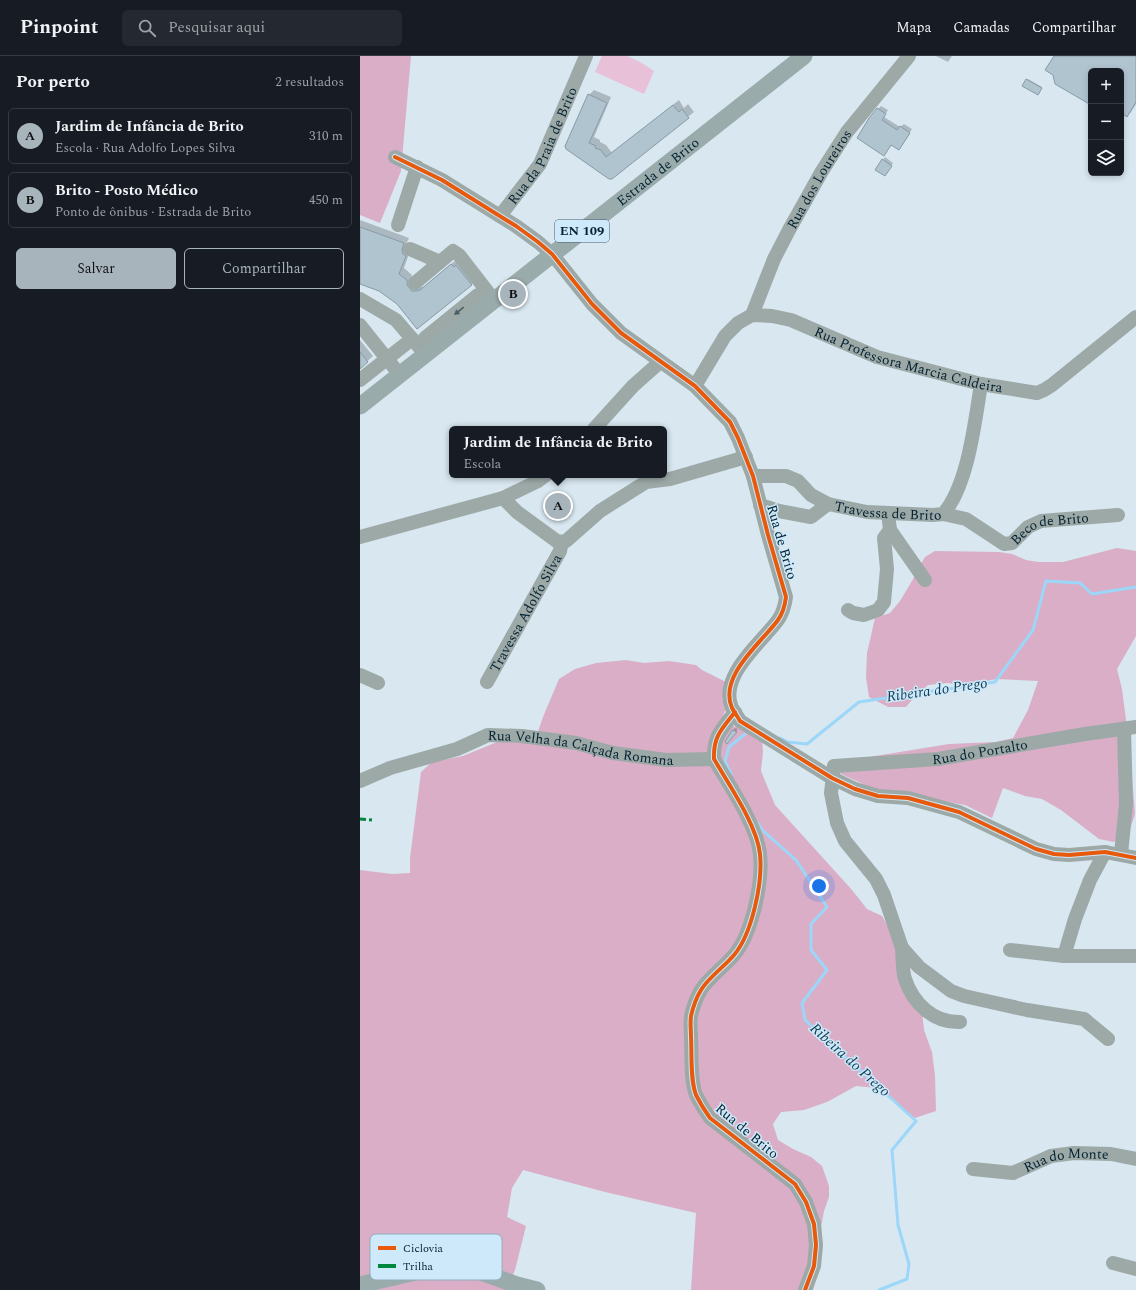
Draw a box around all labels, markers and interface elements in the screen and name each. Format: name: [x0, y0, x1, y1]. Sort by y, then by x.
search box: [122, 10, 402, 46]
text: Pinpoint: [20, 13, 98, 42]
text: Pesquisar aqui: [168, 16, 265, 39]
icon: search: [136, 17, 158, 39]
text: Mapa: [896, 17, 931, 38]
text: Camadas: [953, 17, 1010, 38]
text: Compartilhar: [1032, 17, 1116, 38]
map controls: [1088, 68, 1124, 176]
button: +: [1088, 68, 1124, 104]
text: Por perto: [16, 69, 90, 95]
text: 2 resultados: [275, 72, 344, 92]
street label: Rua da Praia de Brito: [502, 83, 582, 209]
button: −: [1088, 104, 1124, 140]
text: Jardim de Infância de Brito: [55, 115, 244, 138]
street label: Rua dos Loureiros: [781, 125, 857, 233]
text: A: [25, 126, 35, 146]
text: 310 m: [309, 126, 343, 146]
street label: Estrada de Brito: [612, 132, 704, 211]
text: Escola · Rua Adolfo Lopes Silva: [55, 138, 235, 158]
button: layers: [1088, 140, 1124, 176]
text: Brito - Posto Médico: [55, 179, 198, 202]
text: B: [25, 190, 35, 210]
text: 450 m: [309, 190, 343, 210]
text: Ponto de ônibus · Estrada de Brito: [55, 202, 251, 222]
road number: EN 109: [555, 220, 609, 242]
button: Salvar: [16, 248, 176, 289]
button: Compartilhar: [184, 248, 344, 289]
pin: B: [500, 279, 526, 309]
one-way arrow: [453, 307, 464, 315]
street label: Rua Professora Marcia Caldeira: [811, 321, 1004, 398]
popup: [449, 426, 667, 478]
text: Jardim de Infância de Brito: [464, 431, 652, 454]
text: Escola: [464, 454, 501, 474]
pin: A: [545, 491, 571, 521]
street label: Travessa de Brito: [833, 495, 942, 526]
street label: Rua de Brito: [761, 502, 803, 582]
street label: Beco de Brito: [1005, 507, 1090, 550]
street label: Travessa Adolfo Silva: [484, 550, 567, 676]
water label: Ribeira do Prego: [885, 672, 989, 708]
street label: Rua Velha da Calçada Romana: [487, 724, 674, 770]
street label: Rua do Portalto: [932, 733, 1029, 770]
your location: [809, 876, 829, 896]
water label: Ribeira do Prego: [804, 1017, 896, 1103]
street label: Rua de Brito: [711, 1098, 783, 1164]
street label: Rua do Monte: [1020, 1142, 1109, 1178]
legend: [370, 1234, 502, 1280]
text: Ciclovia: [403, 1240, 444, 1257]
text: Trilha: [403, 1258, 433, 1275]

